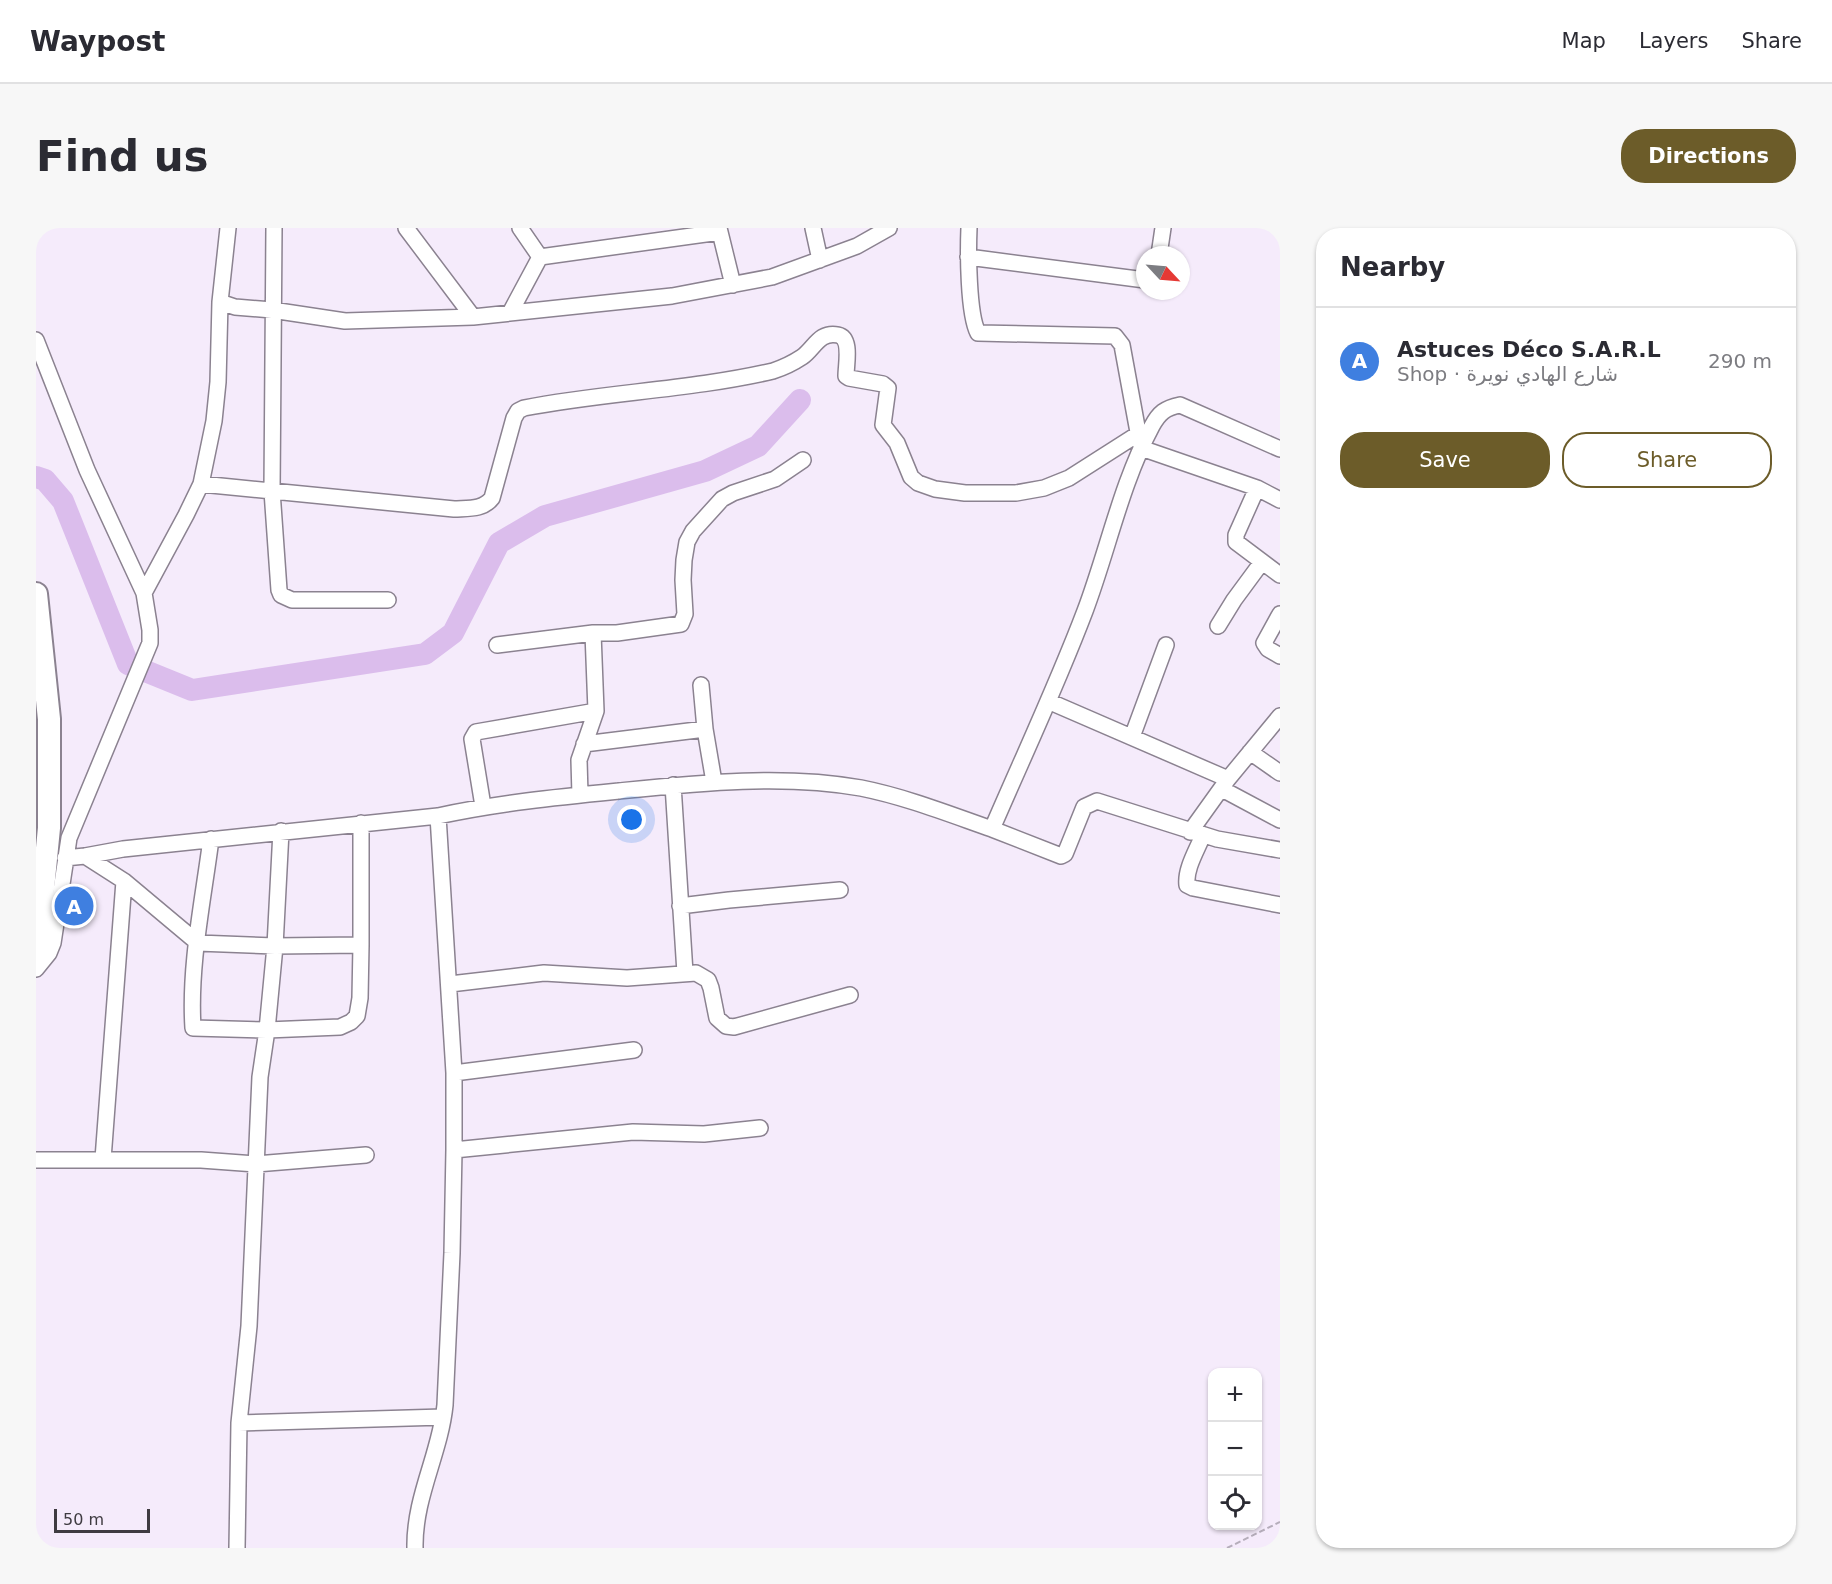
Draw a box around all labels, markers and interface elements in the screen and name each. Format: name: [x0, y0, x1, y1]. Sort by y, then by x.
text: Waypost: [30, 25, 166, 58]
text: Map: [1562, 29, 1606, 53]
text: Layers: [1639, 29, 1708, 53]
text: Share: [1741, 29, 1802, 53]
button: Directions: [1621, 129, 1796, 183]
text: Find us: [36, 132, 209, 181]
north arrow: [1136, 246, 1190, 300]
text: Nearby: [1340, 252, 1445, 282]
text: Astuces Déco S.A.R.L: [1397, 337, 1661, 362]
text: A: [1352, 349, 1367, 373]
text: 290 m: [1708, 349, 1772, 373]
text: Shop · شارع الهادي نويرة: [1397, 362, 1618, 386]
button: Save: [1340, 432, 1550, 488]
button: Share: [1562, 432, 1772, 488]
your location: [617, 805, 646, 834]
pin: A: [54, 884, 93, 928]
map controls: [1208, 1368, 1262, 1530]
button: +: [1208, 1368, 1262, 1422]
button: −: [1208, 1422, 1262, 1476]
button: locate: [1208, 1476, 1262, 1530]
scale bar: [54, 1506, 150, 1534]
text: 50 m: [63, 1510, 104, 1529]

